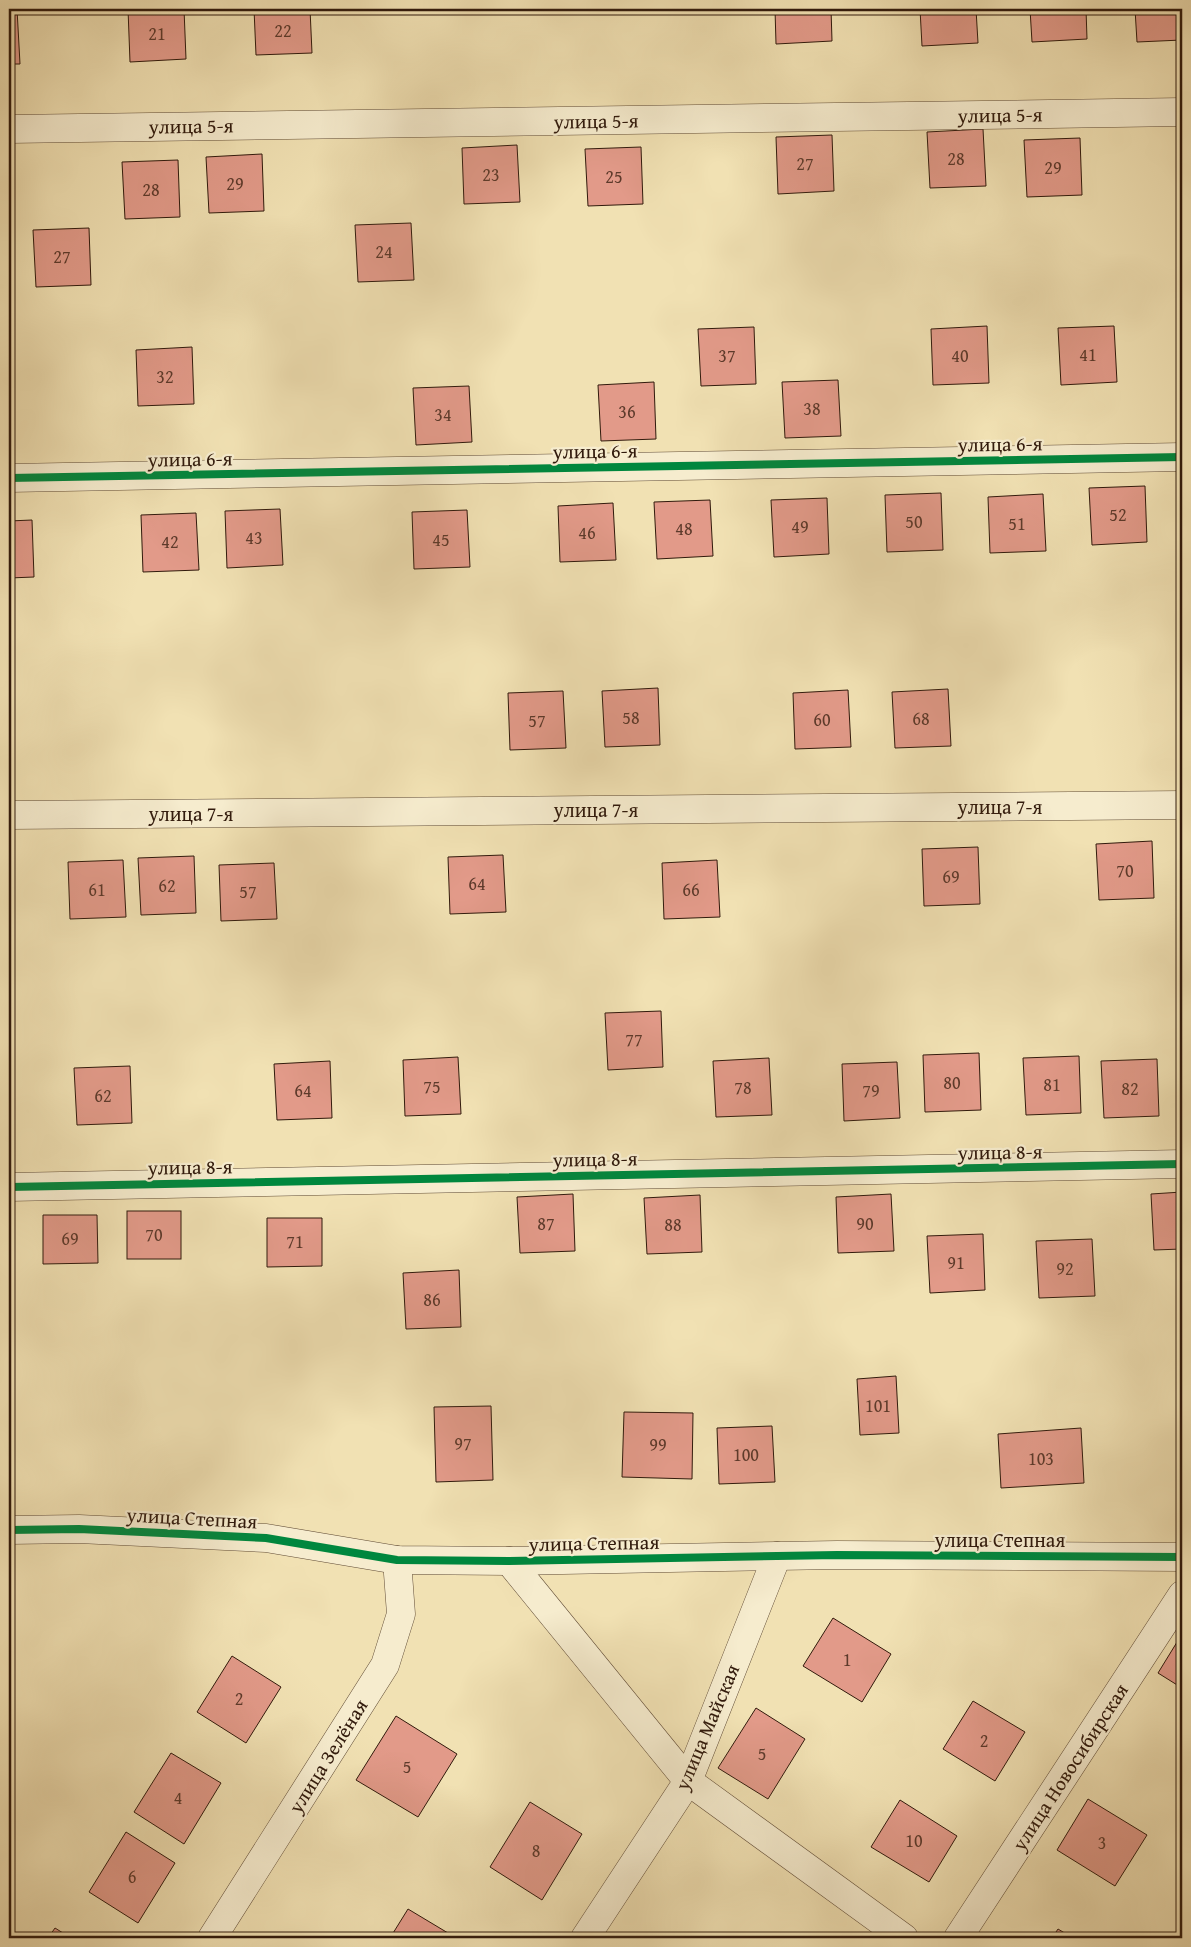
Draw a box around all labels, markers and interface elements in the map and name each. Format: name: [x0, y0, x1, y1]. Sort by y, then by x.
house number: 22: [274, 17, 292, 44]
house number: 21: [148, 20, 166, 47]
street label: улица 5-я: [956, 99, 1043, 130]
street label: улица 5-я: [552, 105, 639, 136]
street label: улица 5-я: [147, 110, 234, 141]
house number: 28: [947, 145, 965, 172]
house number: 27: [796, 150, 814, 177]
house number: 29: [1044, 154, 1062, 181]
house number: 23: [482, 161, 500, 188]
house number: 25: [605, 163, 623, 190]
house number: 29: [226, 170, 244, 197]
house number: 28: [142, 176, 160, 203]
house number: 24: [375, 238, 393, 265]
house number: 27: [53, 243, 71, 270]
house number: 41: [1079, 341, 1097, 368]
house number: 37: [718, 342, 736, 369]
house number: 40: [951, 342, 969, 369]
house number: 32: [156, 363, 174, 390]
house number: 38: [803, 395, 821, 422]
house number: 36: [618, 398, 636, 425]
house number: 34: [434, 401, 452, 428]
street label: улица 6-я: [956, 428, 1043, 459]
street label: улица 6-я: [551, 435, 638, 466]
street label: улица 6-я: [146, 443, 233, 474]
house number: 52: [1109, 501, 1127, 528]
house number: 50: [905, 508, 923, 535]
house number: 51: [1008, 510, 1026, 537]
house number: 49: [791, 513, 809, 540]
house number: 48: [675, 515, 693, 542]
house number: 46: [578, 519, 596, 546]
house number: 43: [245, 524, 263, 551]
house number: 45: [432, 526, 450, 553]
house number: 42: [161, 528, 179, 555]
house number: 58: [622, 704, 640, 731]
house number: 68: [912, 705, 930, 732]
house number: 60: [813, 706, 831, 733]
house number: 57: [528, 707, 546, 734]
street label: улица 7-я: [956, 792, 1043, 821]
street label: улица 7-я: [552, 795, 639, 824]
street label: улица 7-я: [147, 799, 234, 828]
house number: 70: [1116, 857, 1134, 884]
house number: 69: [942, 863, 960, 890]
house number: 64: [468, 870, 486, 897]
house number: 62: [158, 872, 176, 899]
house number: 61: [88, 876, 106, 903]
house number: 66: [682, 876, 700, 903]
house number: 57: [239, 878, 257, 905]
house number: 77: [625, 1026, 643, 1053]
house number: 80: [943, 1069, 961, 1096]
house number: 81: [1043, 1071, 1061, 1098]
house number: 75: [423, 1073, 441, 1100]
house number: 78: [734, 1074, 752, 1101]
house number: 82: [1121, 1075, 1139, 1102]
house number: 64: [294, 1077, 312, 1104]
house number: 79: [862, 1077, 880, 1104]
house number: 62: [94, 1082, 112, 1109]
street label: улица 8-я: [956, 1136, 1043, 1167]
street label: улица 8-я: [551, 1143, 638, 1174]
street label: улица 8-я: [146, 1151, 233, 1182]
house number: 87: [537, 1210, 555, 1237]
house number: 90: [856, 1210, 874, 1237]
house number: 88: [664, 1211, 682, 1238]
house number: 70: [145, 1221, 163, 1248]
house number: 69: [61, 1225, 79, 1252]
house number: 71: [286, 1228, 304, 1255]
house number: 91: [947, 1249, 965, 1276]
house number: 92: [1056, 1255, 1074, 1282]
house number: 86: [423, 1286, 441, 1313]
house number: 101: [865, 1392, 891, 1419]
house number: 97: [454, 1430, 472, 1457]
house number: 99: [649, 1431, 667, 1458]
house number: 100: [733, 1441, 759, 1468]
house number: 103: [1028, 1445, 1054, 1472]
street label: улица Степная: [125, 1500, 258, 1535]
street label: улица Степная: [934, 1525, 1065, 1554]
street label: улица Степная: [527, 1527, 660, 1558]
house number: 1: [843, 1646, 851, 1673]
street label: улица Майская: [667, 1659, 746, 1795]
street label: улица Новосибирская: [1004, 1677, 1135, 1857]
house number: 2: [235, 1685, 243, 1712]
street label: улица Зелёная: [280, 1693, 374, 1819]
house number: 2: [980, 1727, 988, 1754]
house number: 5: [758, 1740, 766, 1767]
house number: 5: [403, 1753, 411, 1780]
house number: 4: [174, 1784, 182, 1811]
house number: 10: [905, 1827, 923, 1854]
house number: 3: [1098, 1829, 1106, 1856]
house number: 8: [532, 1837, 540, 1864]
house number: 6: [128, 1863, 136, 1890]

